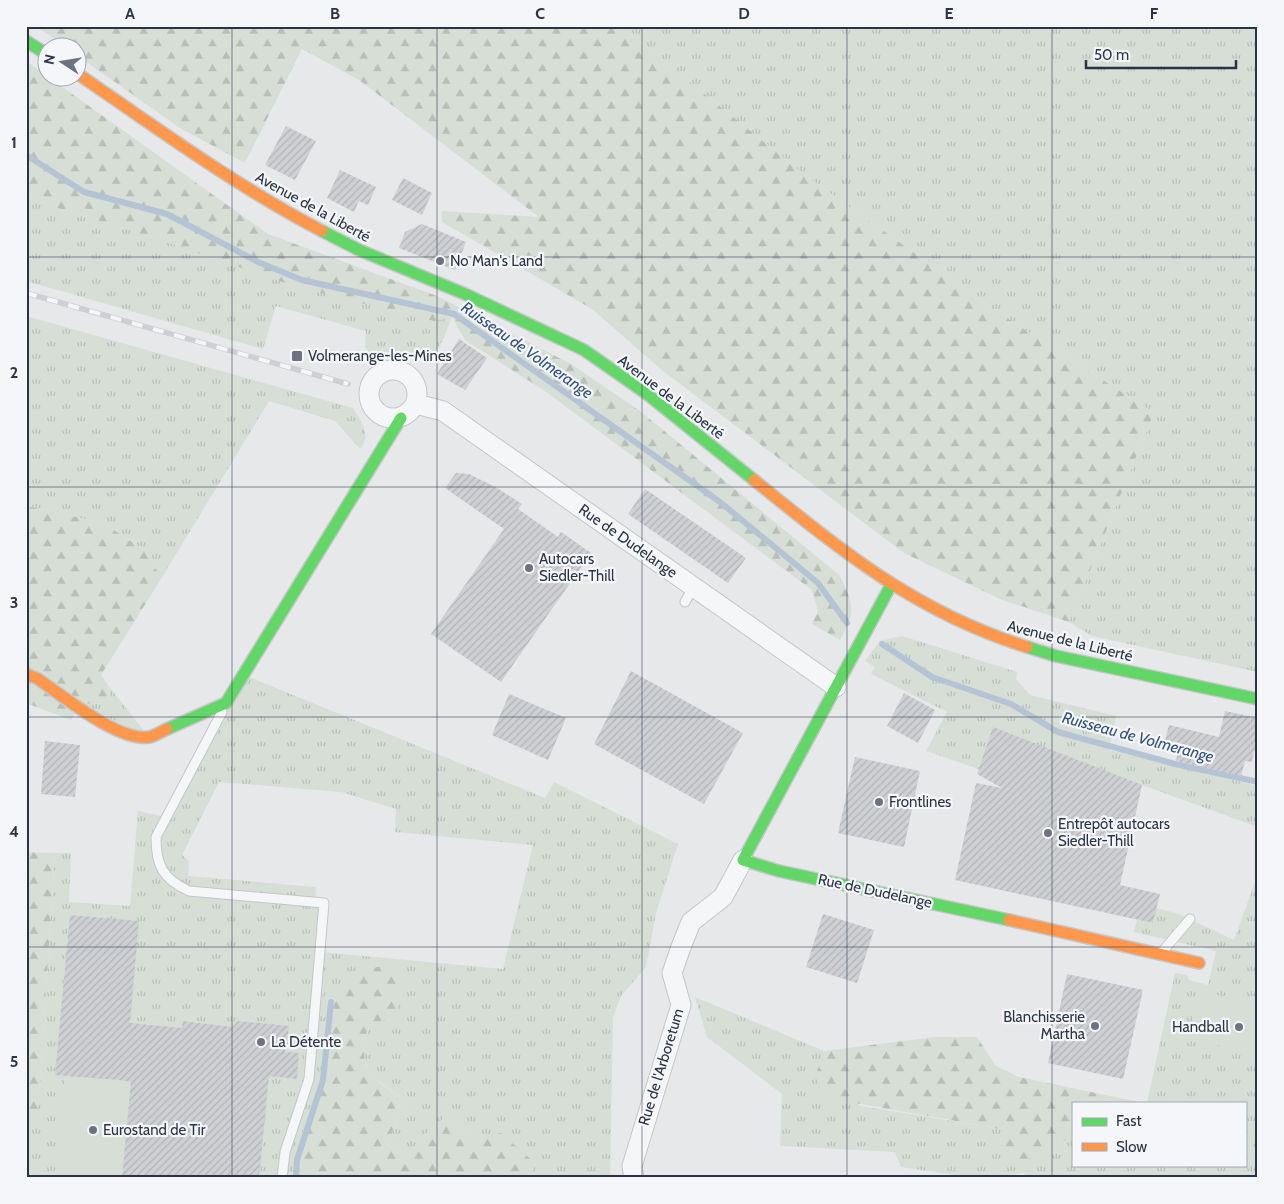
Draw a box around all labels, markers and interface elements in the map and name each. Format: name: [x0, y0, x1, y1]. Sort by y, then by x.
text: A: [125, 4, 135, 23]
text: B: [330, 4, 340, 23]
text: C: [535, 4, 545, 23]
text: D: [738, 4, 750, 23]
text: E: [944, 4, 954, 23]
text: F: [1150, 4, 1159, 23]
north arrow: [38, 38, 88, 88]
scale bar: [1086, 38, 1236, 70]
text: 50 m: [1094, 46, 1129, 64]
text: N: [39, 53, 59, 66]
text: 1: [11, 133, 17, 152]
street label: Avenue de la Liberté: [252, 168, 374, 246]
place label: No Man's Land: [450, 252, 543, 270]
marker: No Man's Land: [434, 255, 446, 267]
water label: Ruisseau de Volmerange: [458, 298, 596, 402]
place label: Volmerange-les-Mines: [308, 347, 452, 365]
marker: Volmerange-les-Mines: [290, 349, 304, 363]
street label: Avenue de la Liberté: [614, 351, 728, 443]
text: 2: [10, 363, 18, 382]
street label: Rue de Dudelange: [575, 500, 681, 582]
place label: Autocars Siedler-Thill: [539, 550, 615, 585]
marker: Autocars Siedler-Thill: [523, 562, 535, 574]
text: 3: [10, 593, 18, 612]
street label: Avenue de la Liberté: [1005, 617, 1135, 665]
water label: Ruisseau de Volmerange: [1060, 708, 1216, 766]
place label: Frontlines: [889, 793, 951, 811]
marker: Frontlines: [873, 796, 885, 808]
place label: Entrepôt autocars Siedler-Thill: [1058, 815, 1170, 850]
text: 4: [9, 822, 19, 841]
marker: Entrepôt autocars Siedler-Thill: [1042, 827, 1054, 839]
street label: Rue de Dudelange: [816, 870, 934, 912]
street label: Rue de l'Arboretum: [635, 1006, 687, 1128]
place label: Blanchisserie Martha: [1003, 1008, 1086, 1043]
place label: Handball: [1172, 1018, 1229, 1036]
marker: Blanchisserie Martha: [1089, 1020, 1101, 1032]
marker: Handball: [1233, 1021, 1245, 1033]
place label: La Détente: [271, 1033, 342, 1051]
marker: La Détente: [255, 1036, 267, 1048]
text: 5: [10, 1052, 18, 1071]
legend: [1072, 1102, 1246, 1166]
text: Fast: [1116, 1112, 1141, 1130]
place label: Eurostand de Tir: [103, 1121, 206, 1139]
marker: Eurostand de Tir: [87, 1124, 99, 1136]
text: Slow: [1116, 1138, 1147, 1156]

